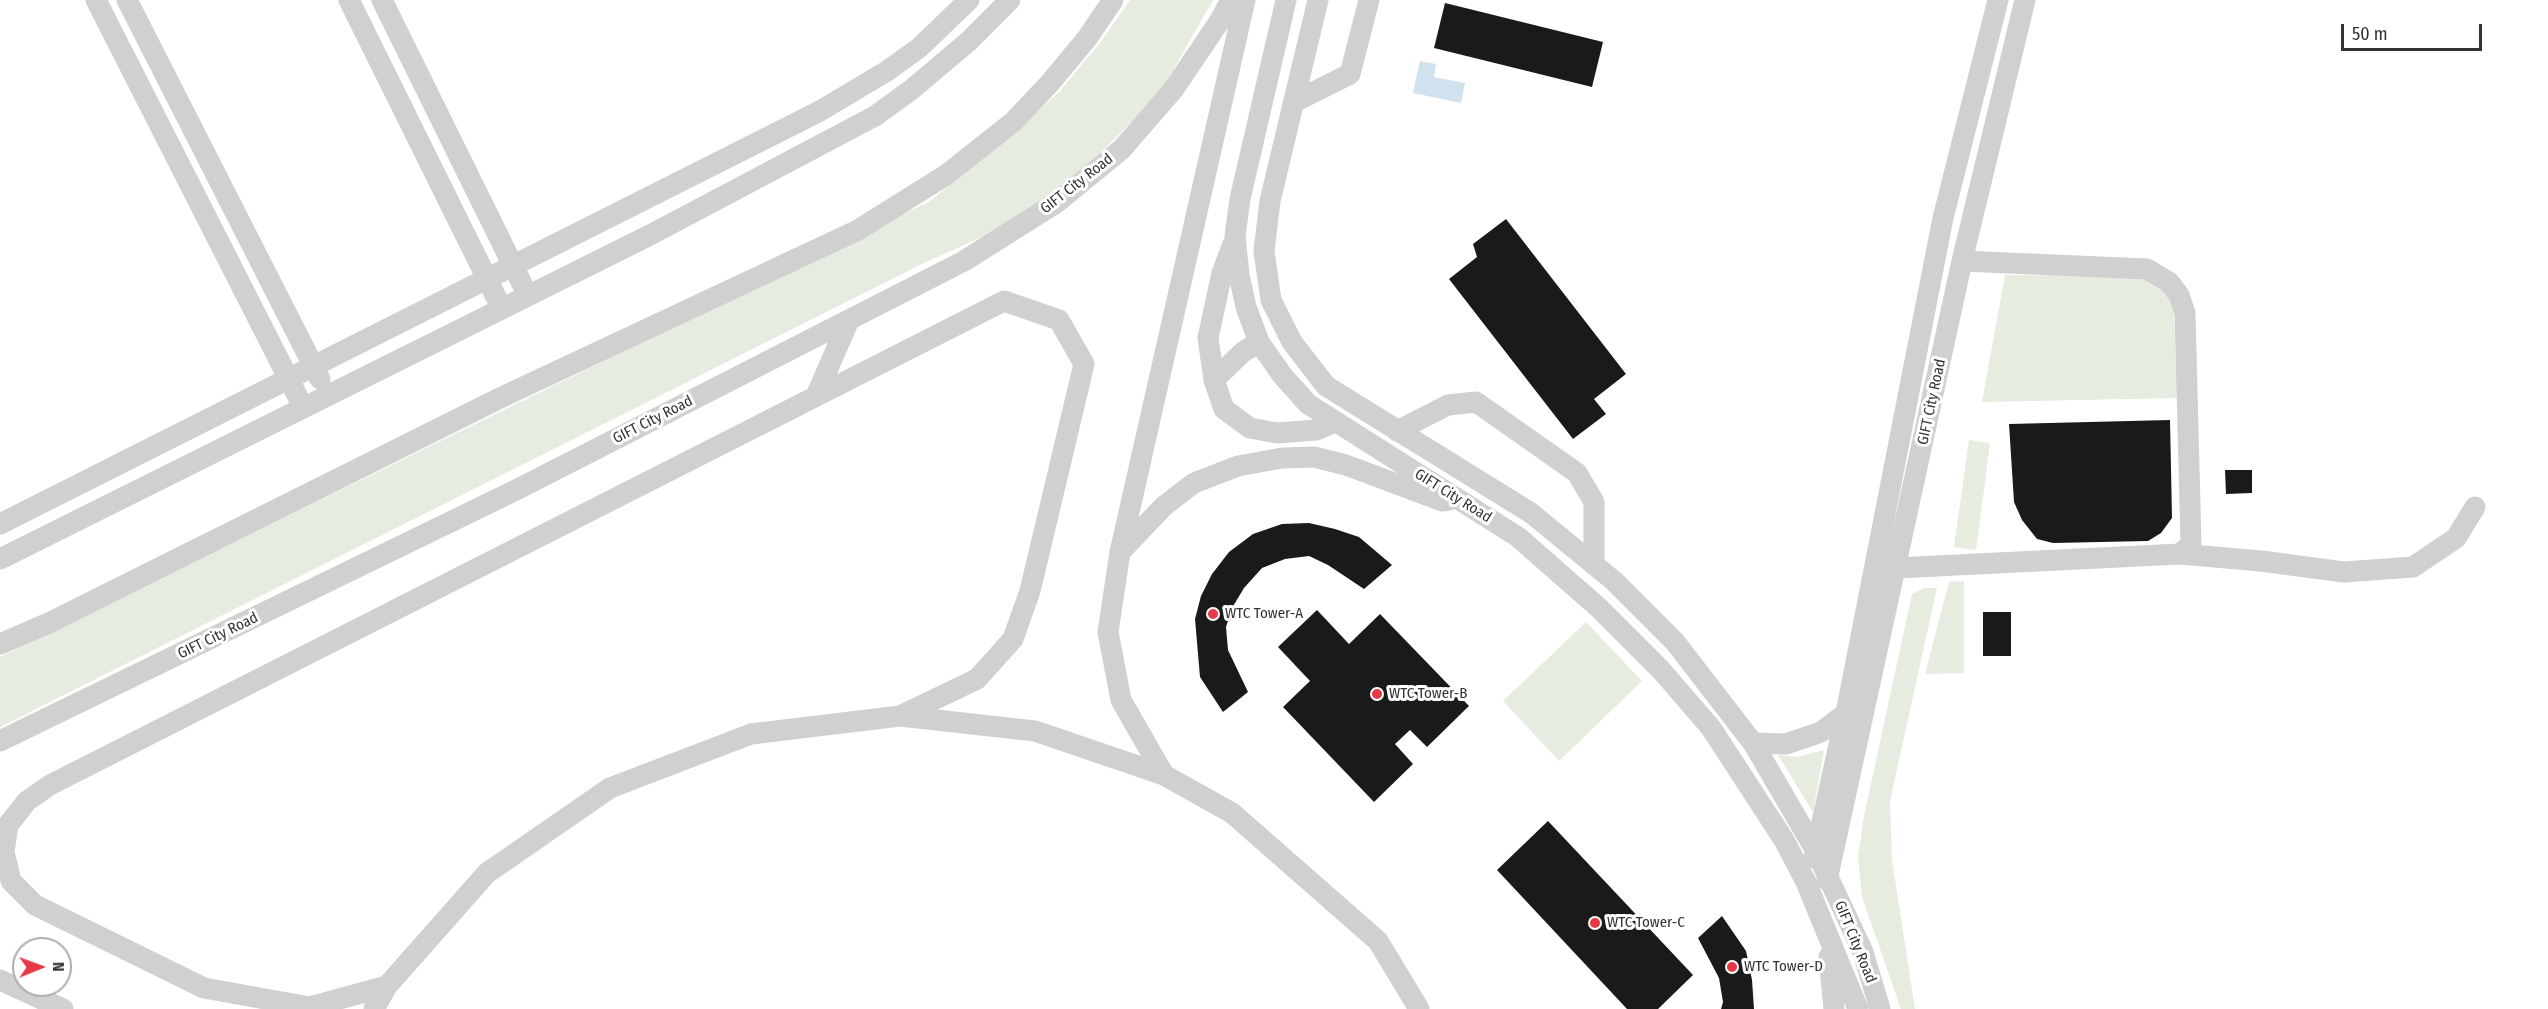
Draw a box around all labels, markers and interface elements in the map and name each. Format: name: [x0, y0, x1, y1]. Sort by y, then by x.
scale bar: [2344, 12, 2485, 50]
text: 50 m: [2352, 23, 2388, 45]
street label: GIFT City Road: [1037, 150, 1117, 218]
street label: GIFT City Road: [1914, 358, 1950, 446]
street label: GIFT City Road: [610, 392, 696, 448]
street label: GIFT City Road: [1411, 465, 1495, 527]
place label: WTC Tower-A: [1225, 605, 1303, 623]
marker: WTC Tower-A: [1206, 607, 1220, 621]
street label: GIFT City Road: [175, 609, 261, 663]
place label: WTC Tower-B: [1389, 685, 1468, 703]
marker: WTC Tower-B: [1370, 687, 1384, 701]
street label: GIFT City Road: [1830, 898, 1880, 986]
place label: WTC Tower-C: [1607, 914, 1685, 932]
marker: WTC Tower-C: [1588, 916, 1602, 930]
north arrow: [12, 937, 72, 997]
place label: WTC Tower-D: [1744, 958, 1823, 976]
marker: WTC Tower-D: [1725, 960, 1739, 974]
text: N: [49, 962, 68, 972]

